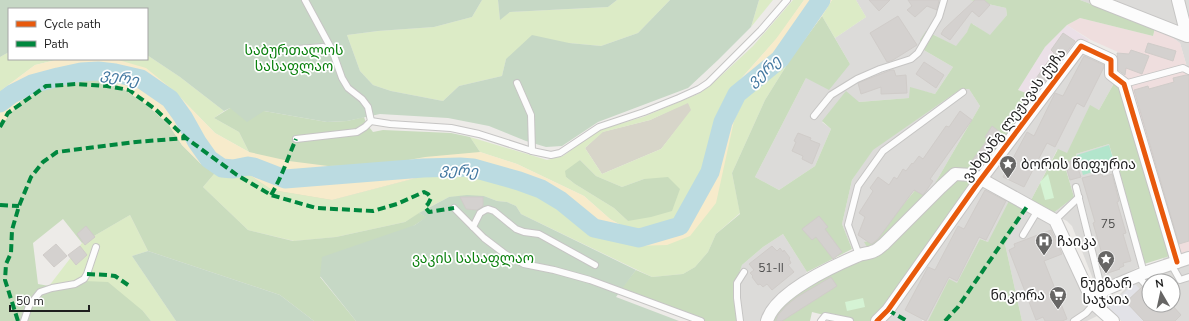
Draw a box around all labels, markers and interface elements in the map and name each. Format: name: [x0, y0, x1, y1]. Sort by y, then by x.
legend: [8, 8, 148, 60]
text: Cycle path: [44, 16, 101, 32]
text: Path: [44, 36, 69, 52]
park label: საბურთალოს სასაფლაო: [244, 41, 344, 76]
street label: ვახტანგ ლეჟავას ქუჩა: [958, 44, 1070, 186]
water label: ვერე: [743, 50, 786, 91]
water label: ვერე: [99, 64, 142, 91]
place icon: ბორის წიფურია: [998, 154, 1018, 179]
place label: ბორის წიფურია: [1021, 155, 1136, 174]
water label: ვერე: [439, 159, 480, 181]
house number: 75: [1101, 216, 1115, 232]
hospital icon: ჩაიკა: [1034, 231, 1054, 256]
place label: ჩაიკა: [1057, 232, 1097, 251]
park label: ვაკის სასაფლაო: [412, 249, 534, 268]
place icon: ნუგზარ საჯაია: [1096, 249, 1116, 274]
house number: 51-II: [758, 260, 784, 276]
north arrow: [1141, 273, 1181, 313]
place label: ნუგზარ საჯაია: [1080, 274, 1132, 309]
text: N: [1154, 276, 1165, 292]
supermarket icon: ნიკორა: [1048, 285, 1068, 310]
place label: ნიკორა: [990, 286, 1045, 305]
scale bar: [10, 287, 89, 313]
text: 50 m: [16, 293, 44, 309]

